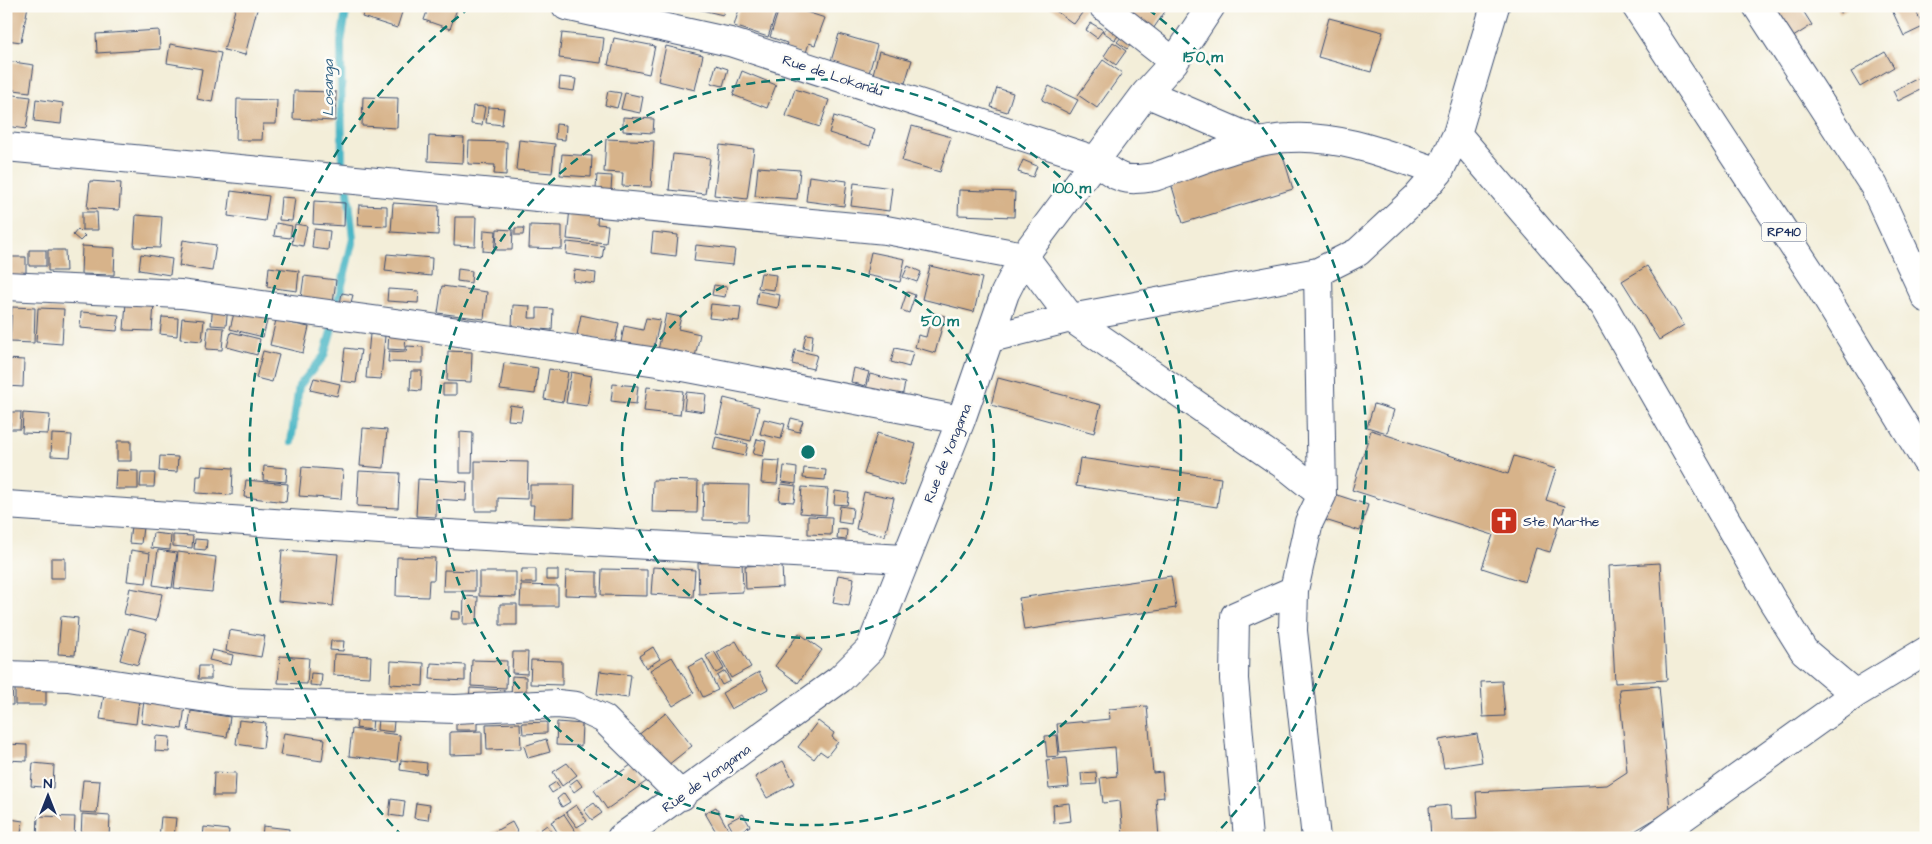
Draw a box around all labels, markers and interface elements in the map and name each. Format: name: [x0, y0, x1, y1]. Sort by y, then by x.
text: 150 m: [1183, 47, 1223, 68]
street label: Rue de Lokandu: [780, 50, 886, 102]
water label: Losanga: [318, 58, 340, 116]
text: 100 m: [1053, 178, 1092, 199]
road number: RP410: [1762, 222, 1806, 242]
text: 50 m: [921, 311, 959, 332]
street label: Rue de Yongama: [919, 401, 977, 506]
centre of rings: [799, 443, 817, 461]
church icon: Ste. Marthe: [1489, 506, 1519, 536]
place label: Ste. Marthe: [1523, 512, 1600, 532]
street label: Rue de Yongama: [658, 740, 755, 818]
north arrow: [22, 772, 72, 822]
text: N: [44, 774, 53, 794]

